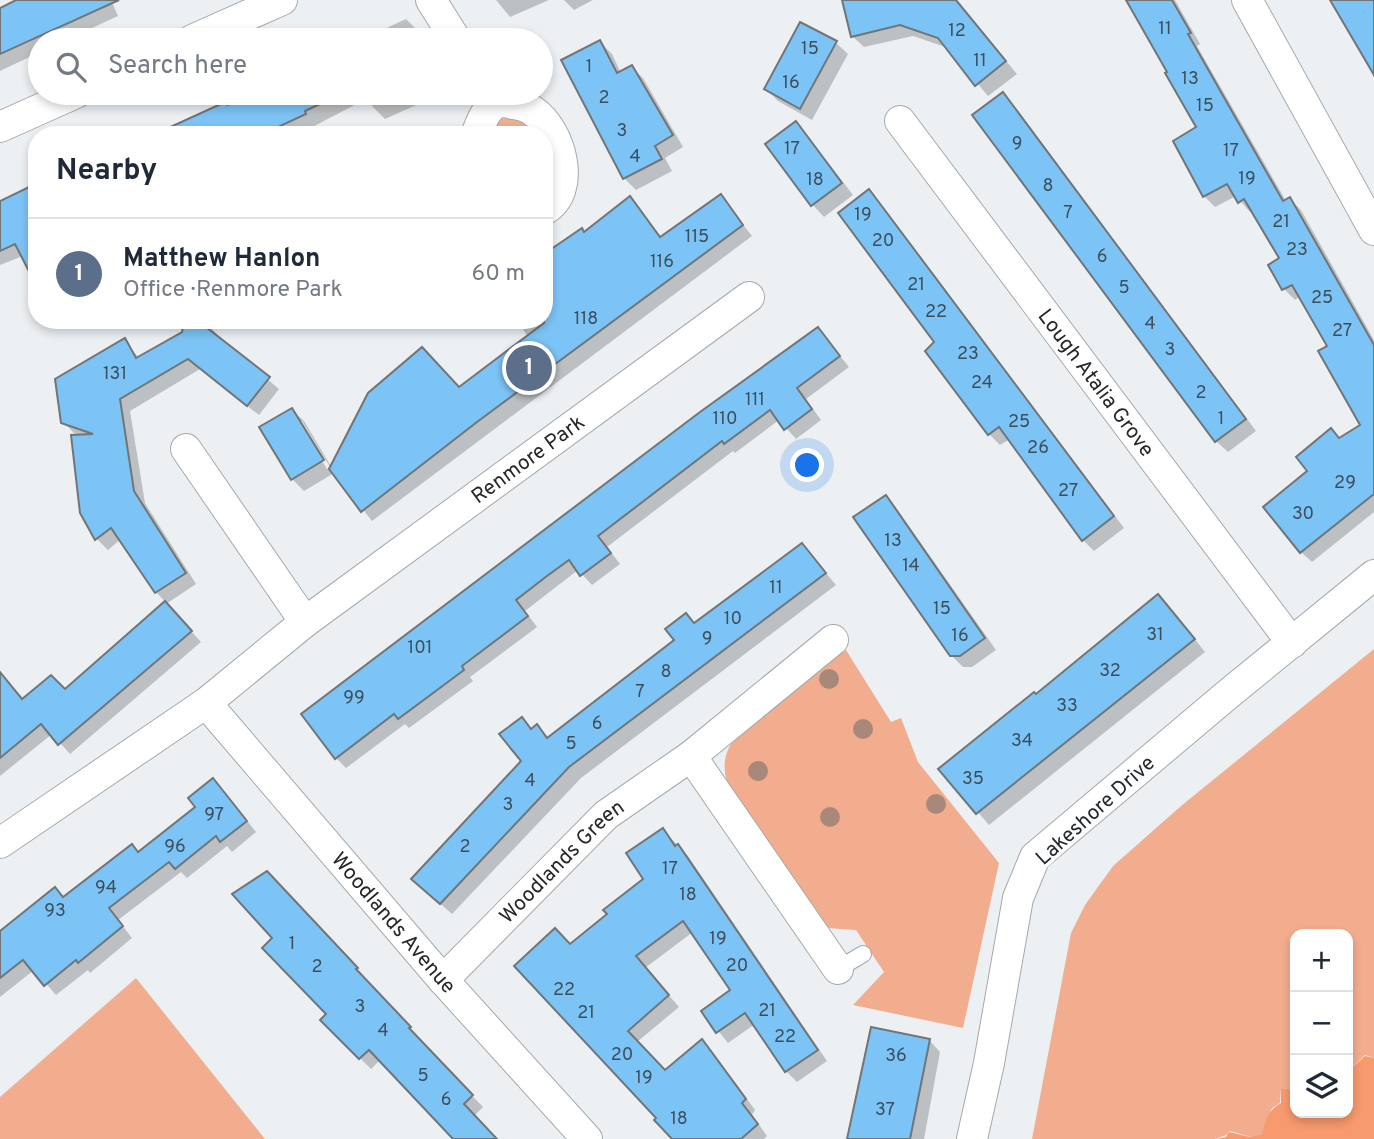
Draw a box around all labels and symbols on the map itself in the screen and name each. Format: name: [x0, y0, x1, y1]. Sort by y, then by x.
house number: 11: [1158, 18, 1172, 41]
house number: 12: [948, 20, 966, 43]
house number: 15: [801, 38, 819, 61]
house number: 11: [973, 50, 987, 73]
house number: 1: [586, 56, 592, 79]
house number: 13: [1181, 68, 1199, 91]
house number: 16: [782, 72, 800, 95]
house number: 2: [598, 87, 610, 110]
house number: 15: [1196, 95, 1214, 118]
house number: 3: [617, 120, 627, 143]
house number: 9: [1012, 133, 1022, 156]
house number: 17: [784, 138, 800, 161]
house number: 17: [1223, 140, 1239, 163]
house number: 4: [629, 146, 641, 169]
house number: 19: [1238, 168, 1256, 191]
house number: 18: [806, 169, 824, 192]
house number: 8: [1043, 175, 1054, 198]
house number: 7: [1063, 202, 1073, 225]
house number: 19: [854, 204, 872, 227]
house number: 21: [1272, 211, 1290, 234]
house number: 115: [685, 226, 709, 249]
house number: 20: [872, 230, 894, 253]
house number: 23: [1286, 239, 1308, 262]
house number: 6: [1097, 246, 1107, 269]
house number: 116: [650, 251, 674, 274]
house number: 21: [907, 274, 925, 297]
house number: 5: [1118, 277, 1130, 300]
house number: 25: [1311, 287, 1333, 310]
house number: 22: [925, 301, 947, 324]
street label: Lough Atalia Grove: [1031, 304, 1159, 463]
house number: 118: [574, 308, 598, 331]
house number: 4: [1144, 313, 1156, 336]
house number: 27: [1332, 320, 1352, 343]
house number: 3: [1165, 339, 1175, 362]
pin: 1: [506, 342, 552, 394]
house number: 23: [957, 343, 979, 366]
house number: 131: [103, 363, 127, 386]
house number: 24: [971, 372, 993, 395]
house number: 2: [1195, 382, 1207, 405]
house number: 111: [745, 389, 765, 412]
house number: 110: [713, 408, 737, 431]
house number: 1: [1218, 408, 1224, 431]
street label: Renmore Park: [467, 410, 591, 511]
house number: 25: [1008, 411, 1030, 434]
house number: 26: [1027, 437, 1049, 460]
your location: [790, 448, 824, 482]
house number: 29: [1334, 472, 1356, 495]
house number: 27: [1058, 480, 1078, 503]
house number: 30: [1292, 503, 1314, 526]
house number: 13: [884, 530, 902, 553]
house number: 14: [902, 555, 920, 578]
house number: 11: [769, 577, 783, 600]
house number: 15: [933, 598, 951, 621]
house number: 10: [724, 608, 742, 631]
house number: 31: [1146, 624, 1164, 647]
house number: 16: [951, 625, 969, 648]
house number: 9: [702, 628, 712, 651]
house number: 101: [408, 637, 432, 660]
house number: 32: [1099, 660, 1121, 683]
house number: 8: [661, 661, 672, 684]
house number: 7: [635, 681, 645, 704]
house number: 99: [343, 687, 365, 710]
house number: 33: [1056, 695, 1078, 718]
house number: 6: [592, 713, 602, 736]
house number: 34: [1011, 730, 1033, 753]
house number: 5: [565, 733, 577, 756]
street label: Lakeshore Drive: [1031, 750, 1161, 872]
house number: 35: [962, 768, 984, 791]
house number: 4: [524, 770, 536, 793]
street label: Woodlands Green: [494, 794, 630, 930]
house number: 3: [503, 794, 513, 817]
house number: 97: [204, 804, 224, 827]
house number: 96: [164, 836, 186, 859]
house number: 2: [459, 836, 471, 859]
street label: Woodlands Avenue: [325, 847, 461, 1000]
house number: 17: [662, 858, 678, 881]
house number: 94: [95, 877, 117, 900]
house number: 18: [679, 884, 697, 907]
house number: 93: [44, 900, 66, 923]
house number: 19: [709, 928, 727, 951]
house number: 1: [289, 933, 295, 956]
house number: 20: [726, 955, 748, 978]
house number: 2: [311, 956, 323, 979]
house number: 22: [553, 979, 575, 1002]
house number: 3: [355, 996, 365, 1019]
house number: 21: [758, 1000, 776, 1023]
house number: 21: [577, 1002, 595, 1025]
house number: 4: [377, 1020, 389, 1043]
house number: 22: [774, 1026, 796, 1049]
house number: 20: [611, 1044, 633, 1067]
house number: 36: [885, 1045, 907, 1068]
house number: 5: [417, 1065, 429, 1088]
house number: 19: [635, 1067, 653, 1090]
house number: 6: [441, 1089, 451, 1112]
house number: 37: [875, 1099, 895, 1122]
house number: 18: [670, 1108, 688, 1131]

